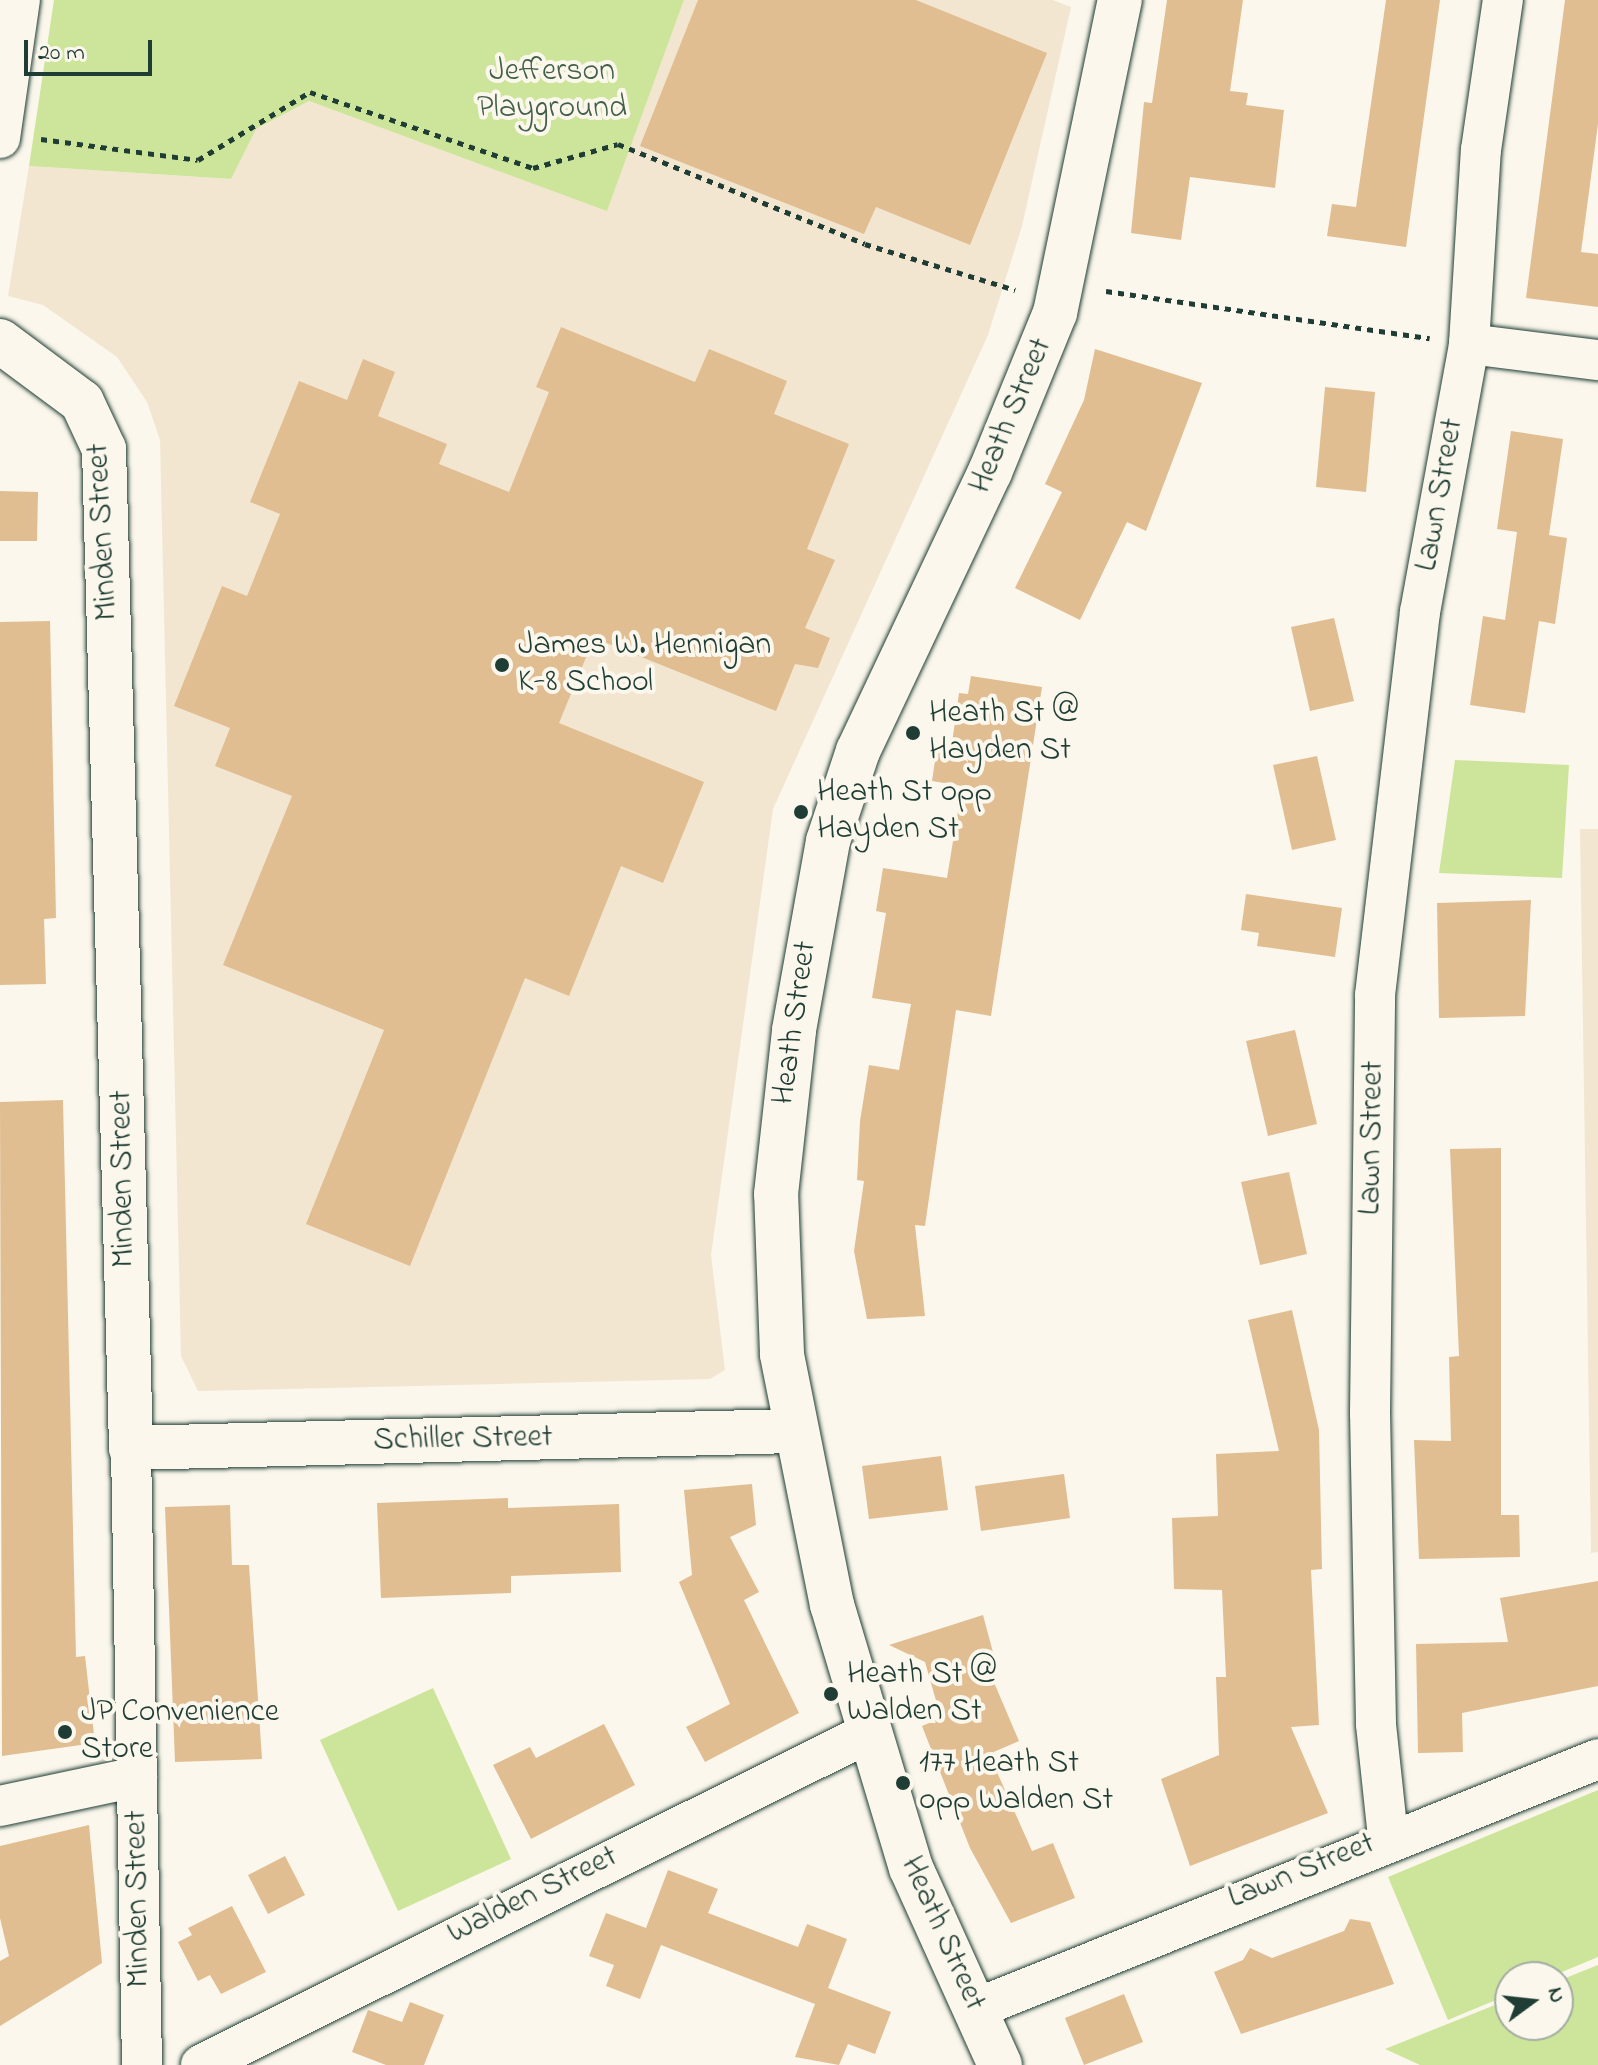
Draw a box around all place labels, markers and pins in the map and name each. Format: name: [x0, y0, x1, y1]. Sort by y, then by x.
place label: James W. Hennigan K-8 School: [518, 628, 771, 703]
marker: James W. Hennigan K-8 School: [493, 656, 511, 674]
place label: Heath St @ Hayden St: [929, 696, 1079, 771]
marker: Heath St @ Hayden St: [904, 724, 922, 742]
place label: Heath St opp Hayden St: [817, 775, 992, 850]
marker: Heath St opp Hayden St: [792, 803, 810, 821]
place label: Heath St @ Walden St: [847, 1657, 997, 1732]
marker: Heath St @ Walden St: [822, 1685, 840, 1703]
place label: JP Convenience Store: [81, 1695, 279, 1770]
marker: JP Convenience Store: [56, 1723, 74, 1741]
place label: 177 Heath St opp Walden St: [919, 1746, 1113, 1821]
marker: 177 Heath St opp Walden St: [894, 1774, 912, 1792]

